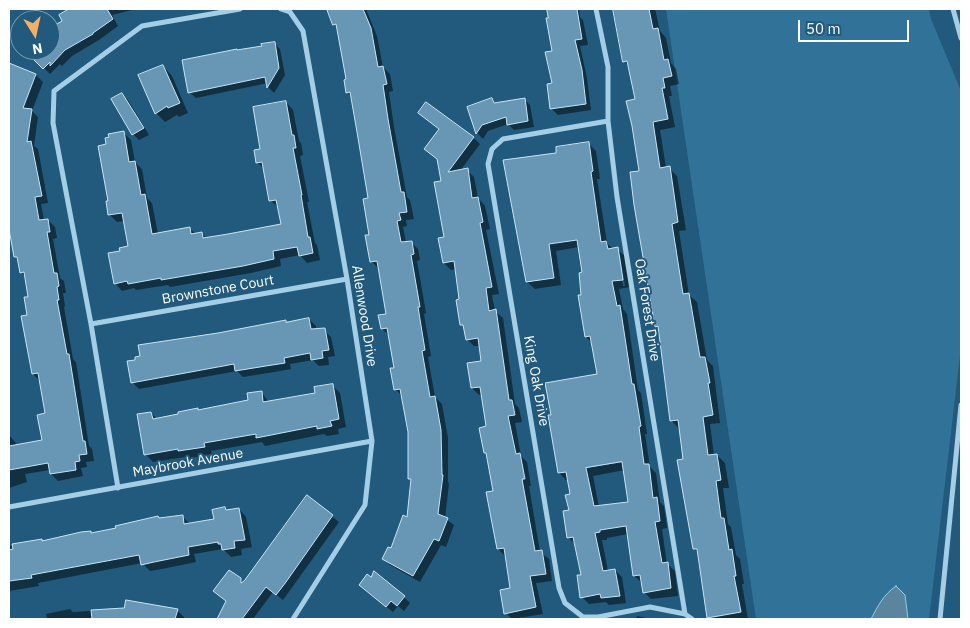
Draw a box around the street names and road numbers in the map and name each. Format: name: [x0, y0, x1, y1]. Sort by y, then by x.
street label: Oak Forest Drive: [631, 258, 663, 362]
street label: Allenwood Drive: [348, 264, 380, 368]
street label: Brownstone Court: [161, 272, 275, 308]
street label: King Oak Drive: [520, 334, 552, 428]
street label: Maybrook Avenue: [131, 445, 245, 481]

